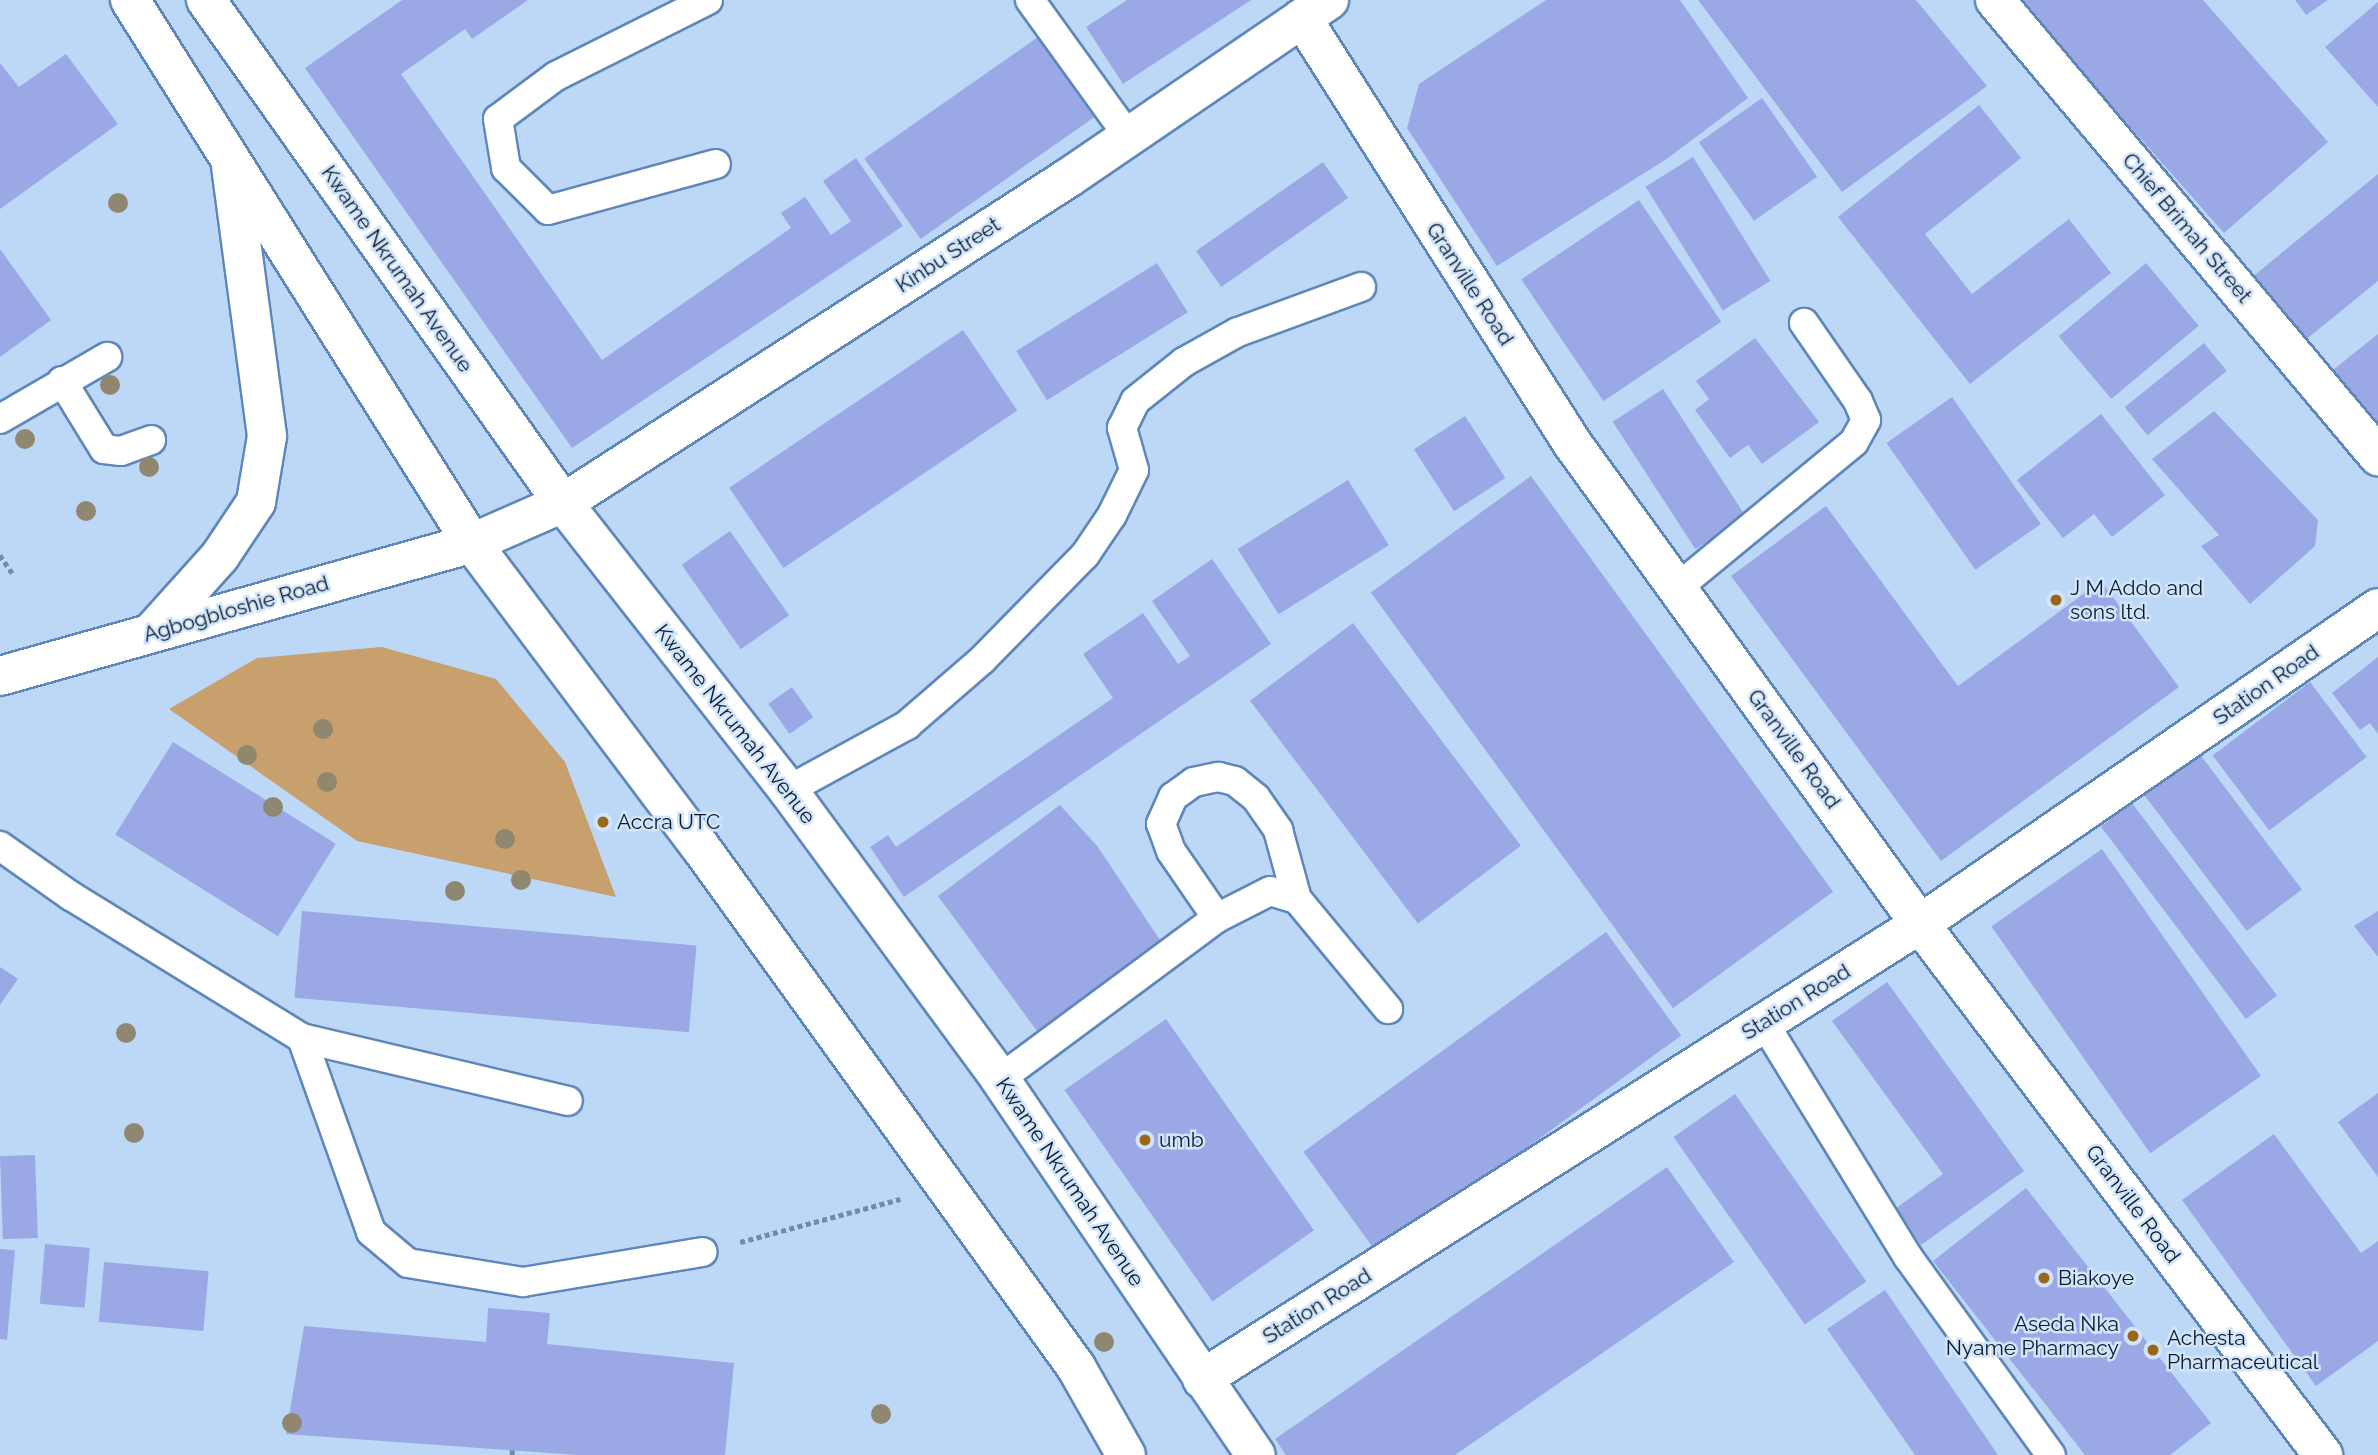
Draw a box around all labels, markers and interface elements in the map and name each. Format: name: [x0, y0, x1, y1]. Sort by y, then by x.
street label: Chief Brimah Street: [2117, 148, 2257, 308]
street label: Kwame Nkrumah Avenue: [316, 161, 478, 377]
street label: Kinbu Street: [891, 212, 1005, 298]
street label: Granville Road: [1421, 218, 1519, 350]
street label: Agbogbloshie Road: [141, 571, 331, 647]
place label: J M Addo and sons ltd.: [2070, 575, 2204, 625]
marker: J M Addo and sons ltd.: [2048, 592, 2064, 608]
street label: Kwame Nkrumah Avenue: [649, 619, 821, 829]
street label: Station Road: [2208, 639, 2324, 731]
street label: Granville Road: [1742, 685, 1846, 813]
place label: Accra UTC: [617, 809, 721, 835]
marker: Accra UTC: [595, 814, 611, 830]
street label: Station Road: [1737, 959, 1855, 1045]
street label: Kwame Nkrumah Avenue: [990, 1072, 1150, 1292]
place label: umb: [1159, 1127, 1204, 1153]
marker: umb: [1137, 1132, 1153, 1148]
street label: Granville Road: [2080, 1140, 2186, 1268]
street label: Station Road: [1258, 1263, 1376, 1349]
place label: Biakoye: [2058, 1265, 2134, 1291]
marker: Biakoye: [2036, 1270, 2052, 1286]
place label: Aseda Nka Nyame Pharmacy: [1946, 1311, 2119, 1361]
place label: Achesta Pharmaceutical: [2167, 1325, 2318, 1375]
marker: Aseda Nka Nyame Pharmacy: [2125, 1328, 2141, 1344]
marker: Achesta Pharmaceutical: [2145, 1342, 2161, 1358]

